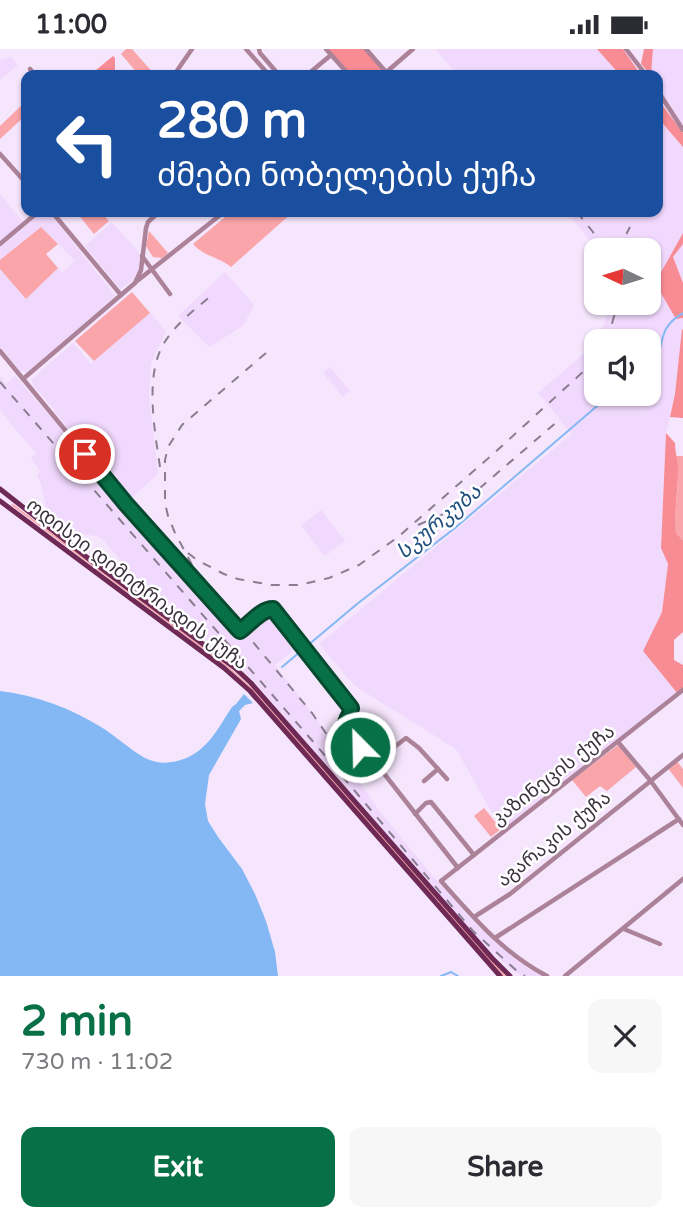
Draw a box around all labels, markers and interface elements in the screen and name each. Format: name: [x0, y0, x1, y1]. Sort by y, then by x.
text: 11:00: [35, 9, 107, 40]
text: 280 m: [157, 92, 307, 151]
icon: left: [42, 98, 133, 189]
text: ძმები ნობელების ქუჩა: [157, 157, 537, 195]
north arrow: [584, 238, 662, 315]
map controls: [584, 238, 661, 406]
button: sound: [584, 329, 661, 406]
pin: [55, 424, 115, 484]
icon: arrive: [66, 435, 104, 473]
water label: სკურკუბა: [392, 479, 487, 565]
street label: ოდისეი დიმიტრიადის ქუჩა: [22, 494, 252, 675]
position arrow: [323, 710, 397, 784]
street label: კაზინეცის ქუჩა: [487, 720, 619, 830]
street label: აგარაკის ქუჩა: [493, 787, 615, 891]
text: 2 min: [21, 996, 133, 1047]
button: close: [588, 999, 662, 1073]
text: 730 m · 11:02: [21, 1048, 173, 1076]
button: Exit: [21, 1127, 335, 1207]
button: Share: [349, 1127, 662, 1207]

